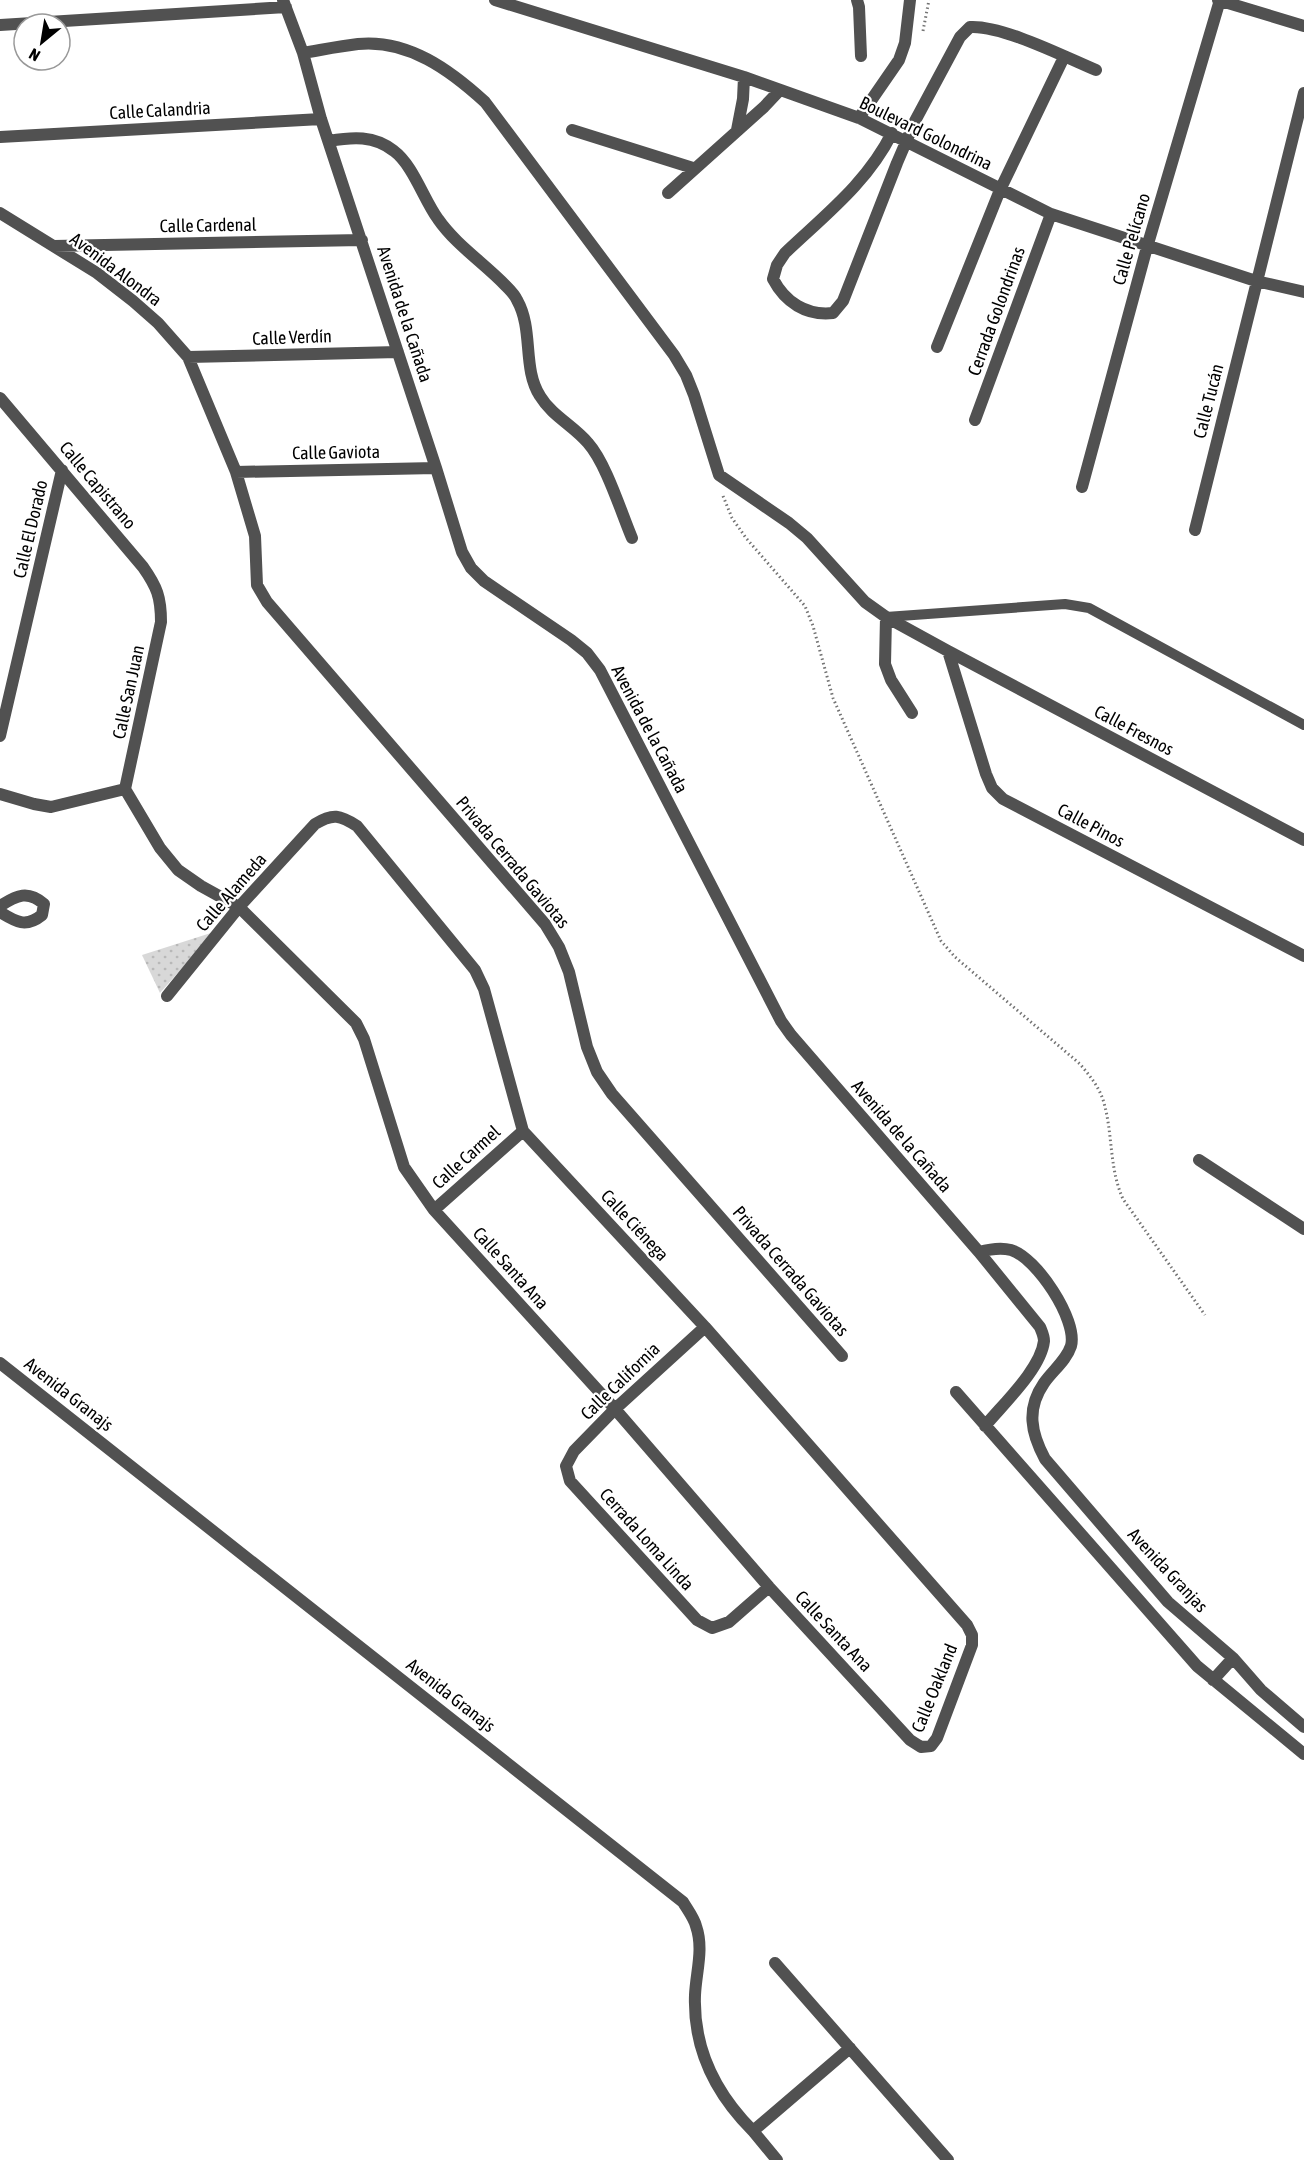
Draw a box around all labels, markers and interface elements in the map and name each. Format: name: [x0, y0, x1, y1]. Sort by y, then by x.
north arrow: [12, 12, 72, 72]
text: N: [26, 45, 43, 65]
street label: Boulevard Golondrina: [856, 92, 996, 174]
street label: Calle Calandria: [109, 97, 211, 123]
street label: Calle Pelícano: [1108, 191, 1154, 287]
street label: Calle Cardenal: [159, 214, 257, 236]
street label: Avenida Alondra: [66, 228, 166, 310]
street label: Avenida de la Cañada: [373, 243, 437, 385]
street label: Cerrada Golondrinas: [963, 244, 1029, 378]
street label: Calle Verdín: [252, 325, 332, 349]
street label: Calle Tucán: [1189, 362, 1227, 440]
street label: Calle Capistrano: [55, 437, 141, 533]
street label: Calle Gaviota: [292, 441, 380, 463]
street label: Calle El Dorado: [8, 478, 52, 580]
street label: Calle San Juan: [108, 643, 148, 741]
street label: Avenida de la Cañada: [607, 662, 693, 796]
street label: Calle Fresnos: [1091, 700, 1177, 760]
street label: Privada Cerrada Gaviotas: [452, 792, 574, 932]
street label: Calle Pinos: [1054, 799, 1128, 851]
street label: Calle Alameda: [191, 849, 271, 935]
street label: Avenida de la Cañada: [848, 1076, 956, 1196]
street label: Calle Carmel: [428, 1121, 504, 1193]
street label: Calle Ciénega: [597, 1185, 673, 1265]
street label: Privada Cerrada Gaviotas: [729, 1202, 853, 1340]
street label: Calle Santa Ana: [469, 1223, 553, 1313]
street label: Calle California: [576, 1338, 664, 1424]
street label: Avenida Granajs: [20, 1353, 118, 1435]
street label: Cerrada Loma Linda: [596, 1484, 698, 1594]
street label: Avenida Granjas: [1124, 1524, 1212, 1616]
street label: Calle Santa Ana: [791, 1586, 877, 1676]
street label: Calle Oakland: [907, 1641, 961, 1735]
street label: Avenida Granajs: [402, 1654, 500, 1736]

